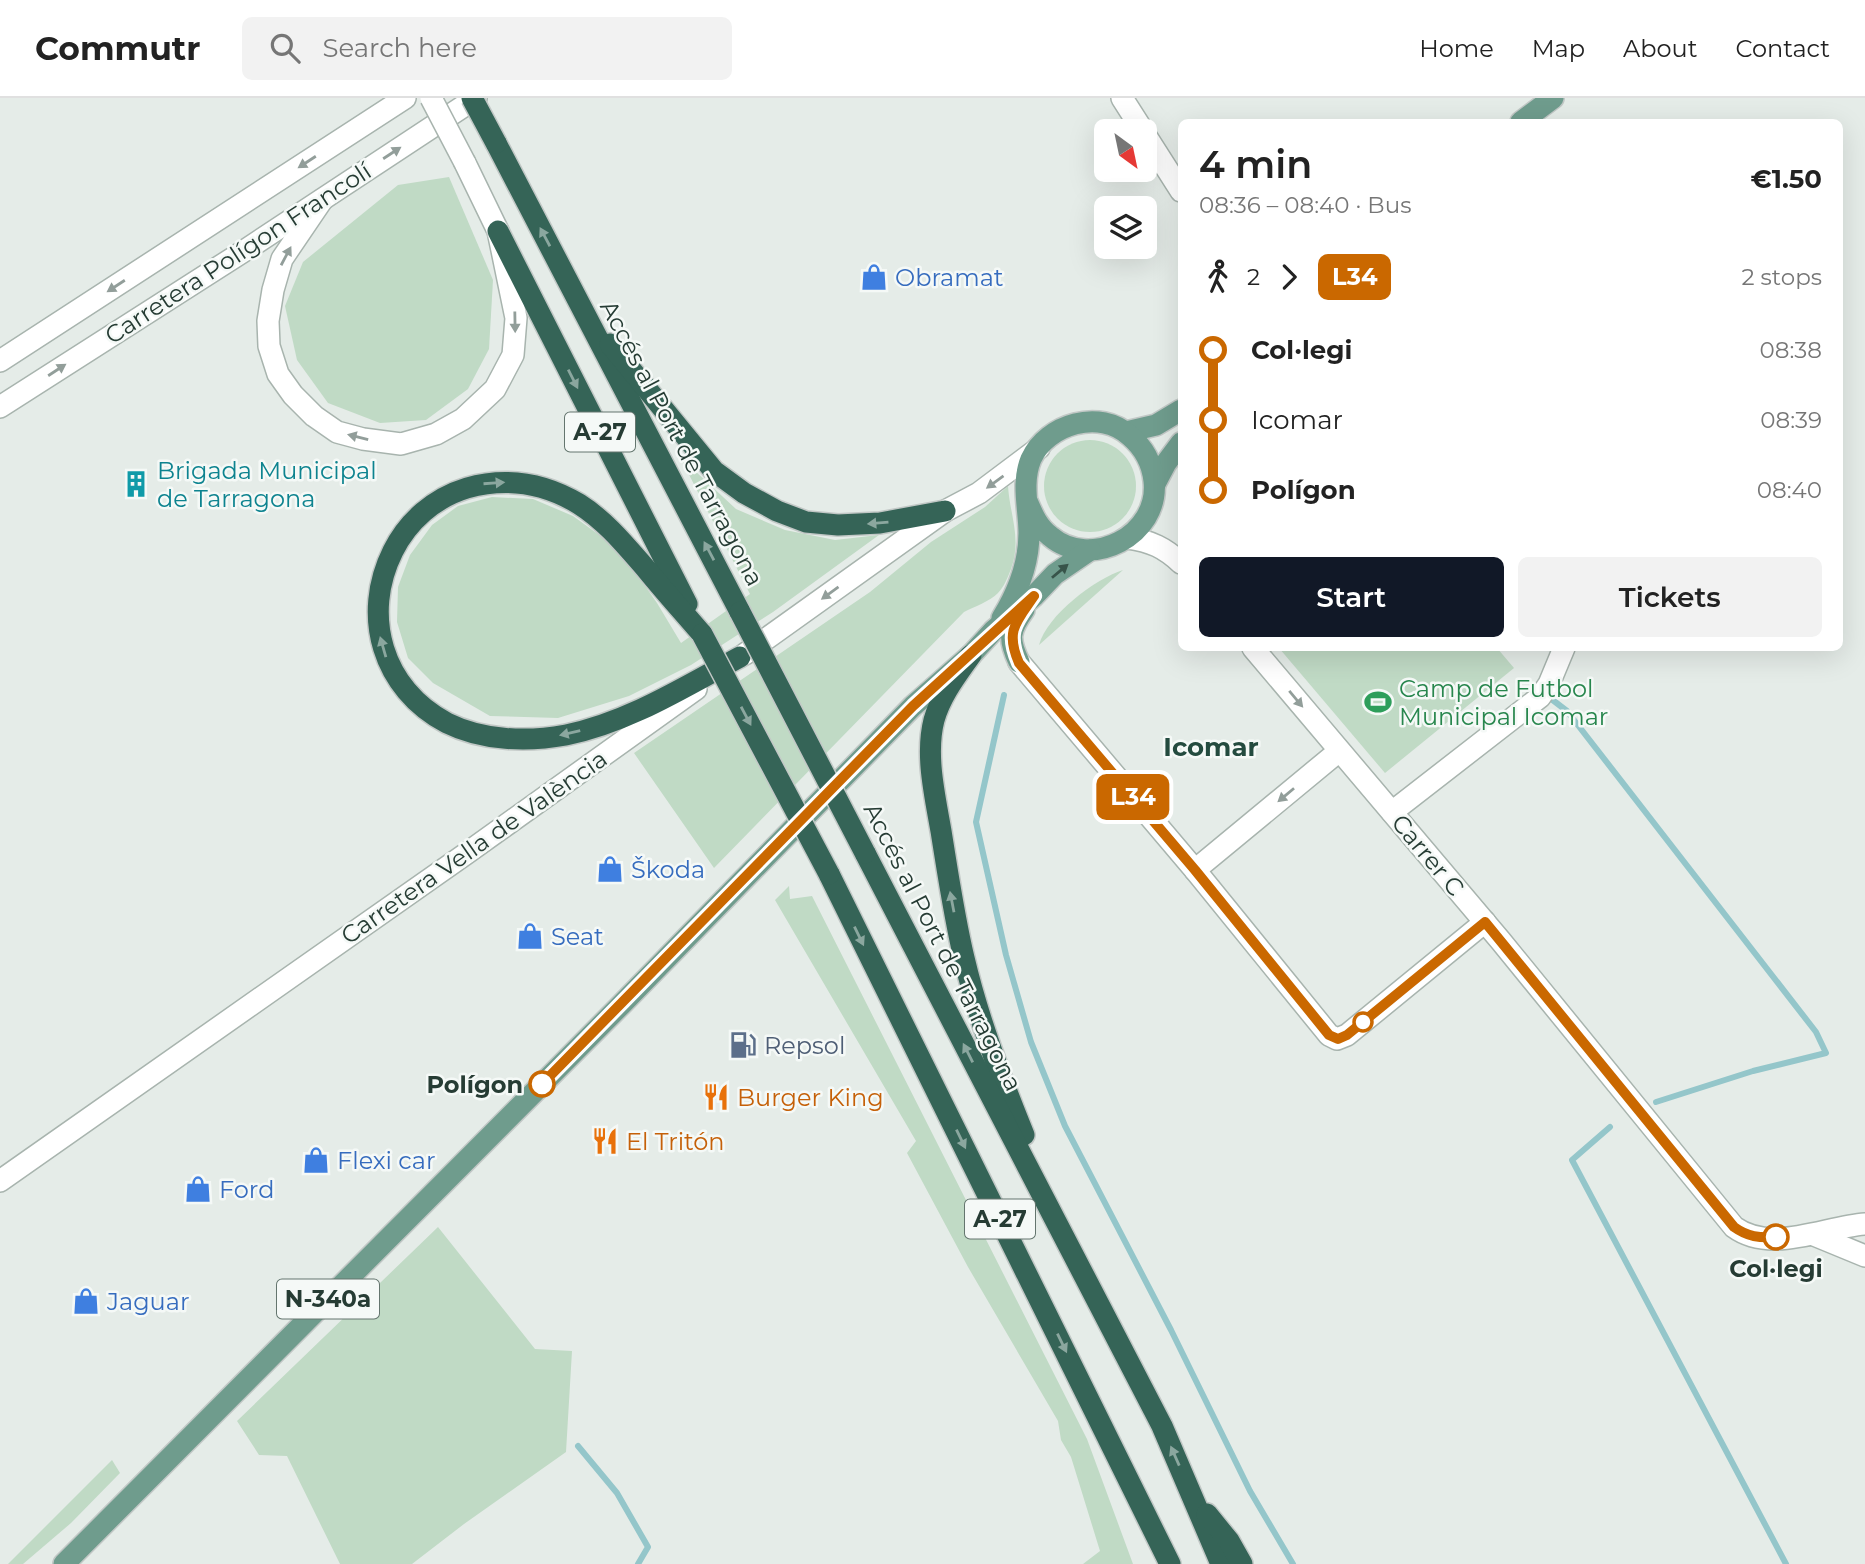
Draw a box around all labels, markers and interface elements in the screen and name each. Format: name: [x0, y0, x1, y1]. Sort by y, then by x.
search box: [242, 17, 732, 80]
text: Commutr: [35, 28, 200, 68]
icon: search: [266, 29, 304, 67]
text: Search here: [322, 32, 477, 64]
text: Home: [1419, 34, 1494, 63]
text: Map: [1532, 34, 1585, 63]
text: About: [1623, 34, 1697, 63]
text: Contact: [1735, 34, 1830, 63]
north arrow: [1094, 119, 1157, 182]
map controls: [1094, 119, 1157, 259]
text: 4 min: [1199, 141, 1312, 188]
one-way arrow: [383, 147, 402, 160]
street label: Carretera Polígon Francolí: [100, 155, 378, 350]
one-way arrow: [297, 156, 317, 169]
text: €1.50: [1751, 163, 1822, 195]
text: 08:36 – 08:40 · Bus: [1199, 191, 1411, 219]
button: layers: [1094, 196, 1157, 259]
one-way arrow: [539, 226, 551, 246]
one-way arrow: [279, 245, 291, 265]
icon: walk: [1199, 258, 1237, 296]
icon: forward: [1270, 258, 1308, 296]
shop icon: Obramat: [859, 262, 889, 292]
text: L34: [1332, 262, 1377, 291]
place label: Obramat: [895, 263, 1004, 292]
text: 2: [1247, 263, 1260, 291]
text: 2 stops: [1742, 263, 1822, 291]
one-way arrow: [107, 280, 126, 293]
street label: Accés al Port de Tarragona: [594, 295, 770, 591]
one-way arrow: [509, 311, 521, 333]
text: Col·legi: [1251, 334, 1352, 366]
text: 08:38: [1760, 336, 1822, 364]
one-way arrow: [48, 364, 67, 377]
one-way arrow: [568, 369, 579, 389]
text: Icomar: [1251, 404, 1343, 436]
text: 08:39: [1760, 406, 1822, 434]
road number: A-27: [565, 412, 635, 452]
one-way arrow: [346, 431, 368, 442]
place label: Brigada Municipal de Tarragona: [157, 456, 377, 513]
building icon: Brigada Municipal de Tarragona: [121, 469, 151, 499]
text: Polígon: [1251, 474, 1356, 506]
one-way arrow: [986, 475, 1004, 489]
text: 08:40: [1757, 476, 1822, 504]
one-way arrow: [483, 477, 505, 488]
one-way arrow: [867, 518, 889, 529]
one-way arrow: [703, 541, 714, 561]
button: Start: [1199, 557, 1504, 637]
button: Tickets: [1518, 557, 1822, 637]
one-way arrow: [1052, 564, 1069, 579]
one-way arrow: [821, 586, 839, 600]
one-way arrow: [377, 636, 388, 658]
place label: Camp de Futbol Municipal Icomar: [1399, 674, 1608, 731]
sports icon: Camp de Futbol Municipal Icomar: [1363, 687, 1393, 717]
one-way arrow: [1288, 691, 1303, 708]
one-way arrow: [740, 706, 751, 726]
one-way arrow: [558, 728, 580, 739]
district label: Icomar: [1163, 731, 1259, 763]
street label: Carretera Vella de València: [335, 744, 613, 950]
line badge: L34: [1093, 774, 1173, 820]
text: L34: [1110, 782, 1156, 811]
one-way arrow: [1278, 787, 1295, 802]
street label: Accés al Port de Tarragona: [858, 798, 1028, 1096]
street label: Carrer C: [1386, 808, 1470, 902]
shop icon: Škoda: [595, 854, 625, 884]
place label: Škoda: [631, 855, 705, 884]
one-way arrow: [946, 891, 957, 913]
shop icon: Seat: [515, 921, 545, 951]
place label: Seat: [551, 922, 604, 951]
one-way arrow: [853, 926, 865, 946]
unlabelled marker: [1353, 1012, 1373, 1032]
fuel station icon: Repsol: [728, 1030, 758, 1060]
place label: Repsol: [764, 1031, 845, 1060]
one-way arrow: [963, 1043, 975, 1063]
place label: Polígon: [426, 1070, 523, 1099]
marker: Polígon: [529, 1071, 555, 1097]
restaurant icon: Burger King: [701, 1082, 731, 1112]
place label: Burger King: [737, 1083, 884, 1112]
restaurant icon: El Tritón: [590, 1126, 620, 1156]
place label: El Tritón: [626, 1127, 725, 1156]
one-way arrow: [955, 1129, 966, 1149]
shop icon: Flexi car: [301, 1145, 331, 1175]
place label: Flexi car: [337, 1146, 436, 1175]
shop icon: Ford: [183, 1174, 213, 1204]
place label: Ford: [219, 1175, 274, 1204]
road number: A-27: [965, 1200, 1035, 1238]
marker: Col·legi: [1763, 1224, 1789, 1250]
place label: Col·legi: [1729, 1254, 1823, 1283]
road number: N-340a: [277, 1280, 379, 1318]
shop icon: Jaguar: [71, 1286, 101, 1316]
place label: Jaguar: [106, 1287, 190, 1316]
one-way arrow: [1056, 1333, 1067, 1353]
one-way arrow: [1169, 1446, 1181, 1466]

